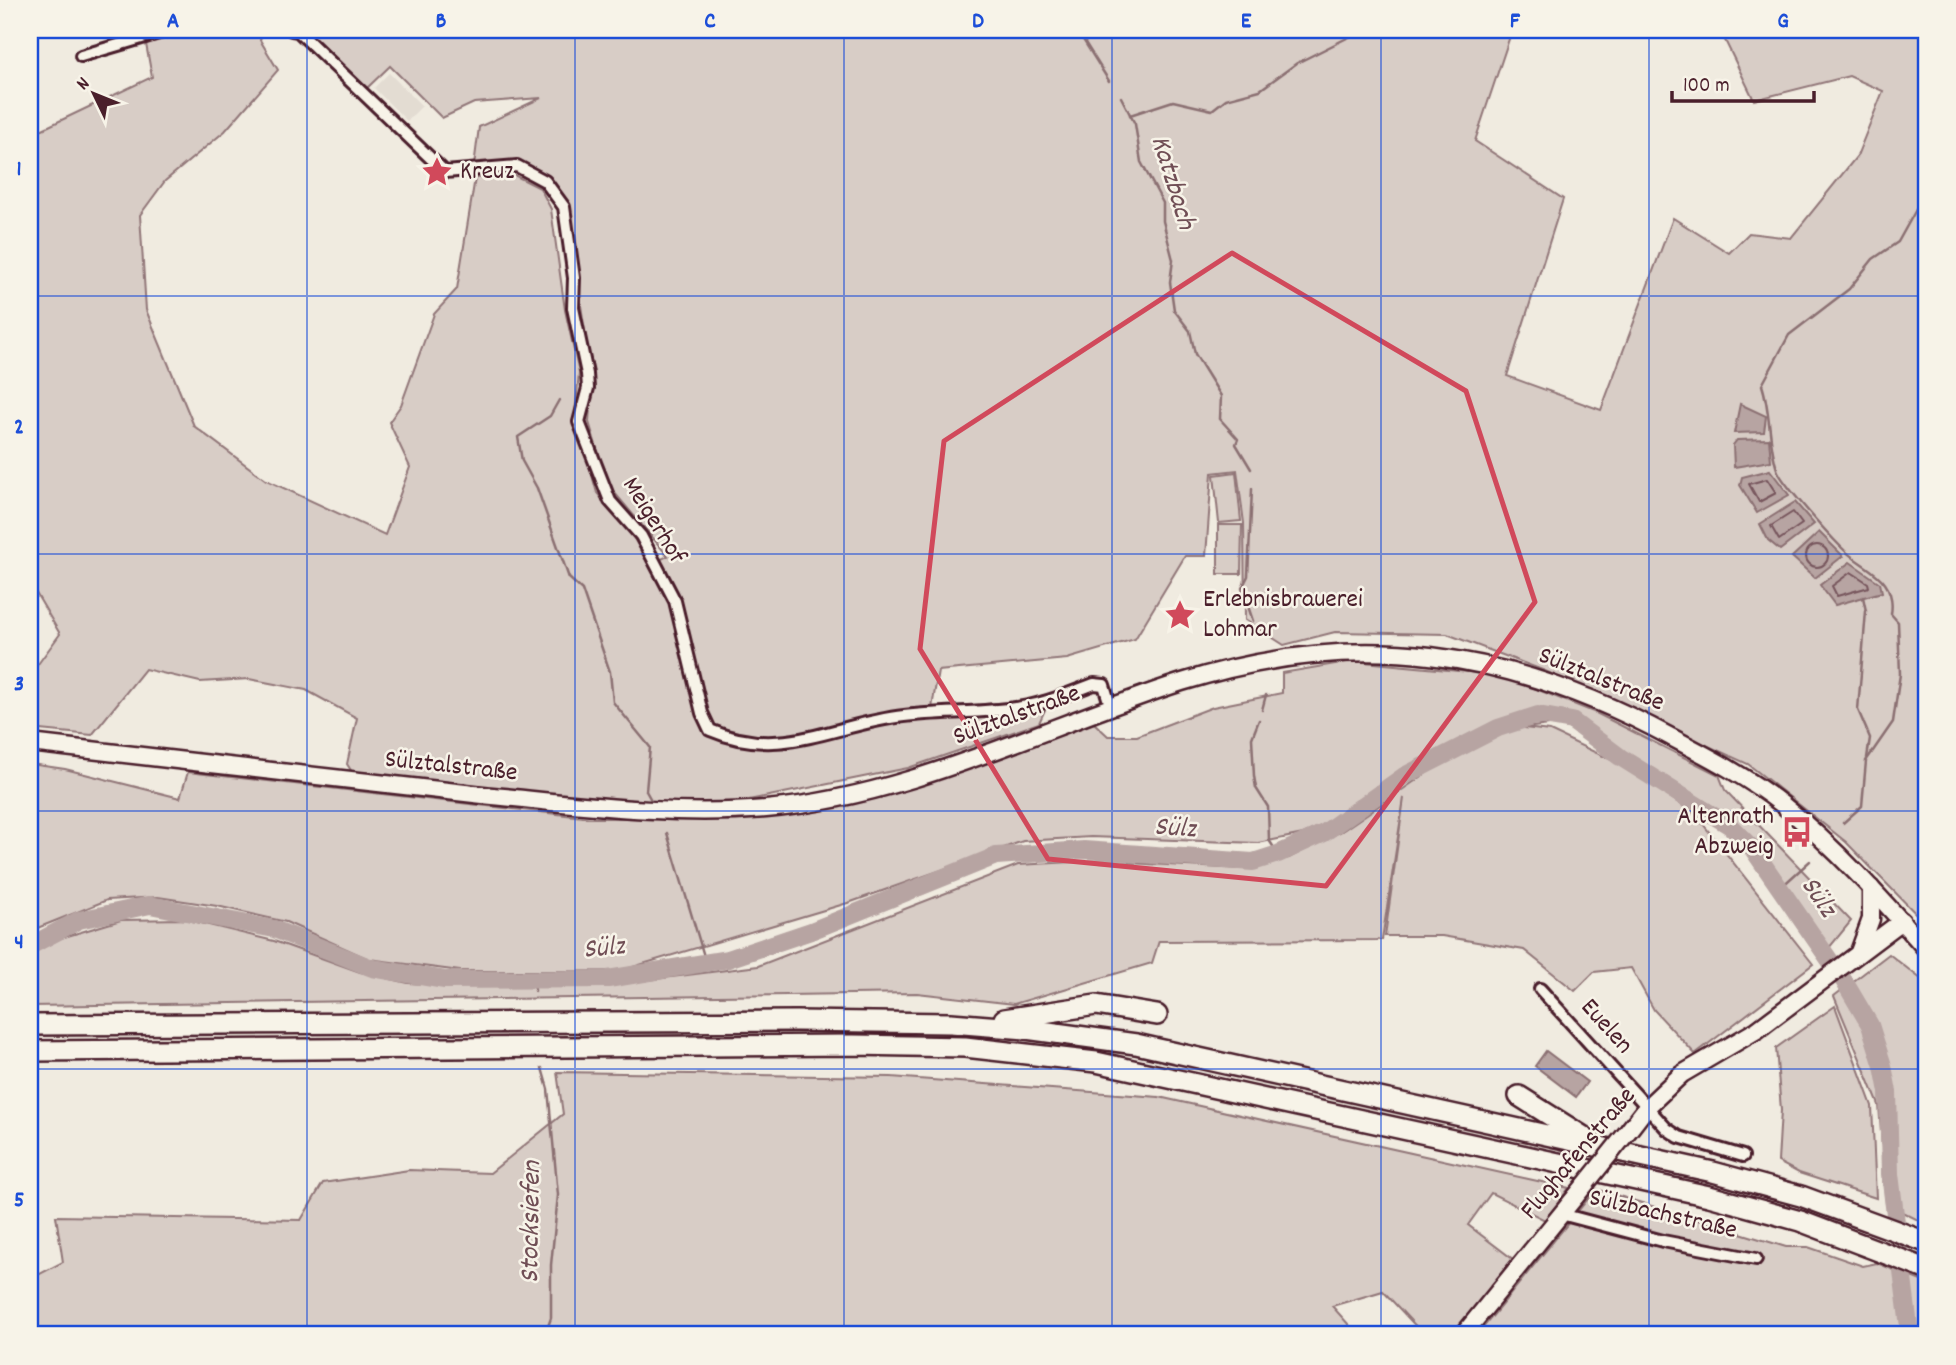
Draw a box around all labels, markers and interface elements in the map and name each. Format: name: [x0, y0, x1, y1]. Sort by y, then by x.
text: A: [167, 6, 179, 39]
text: B: [436, 6, 447, 39]
text: C: [704, 6, 716, 39]
text: D: [972, 6, 984, 39]
text: E: [1241, 6, 1252, 39]
text: F: [1510, 6, 1521, 39]
text: G: [1777, 6, 1789, 39]
north arrow: [60, 60, 130, 130]
scale bar: [1672, 60, 1814, 104]
text: N: [71, 72, 97, 97]
text: 100 m: [1683, 72, 1730, 102]
water label: Katzbach: [1138, 131, 1205, 236]
text: 1: [16, 154, 22, 187]
place label: Kreuz: [460, 154, 514, 191]
place icon: Kreuz: [420, 155, 454, 189]
text: 2: [14, 412, 24, 445]
street label: Meigerhof: [612, 470, 695, 572]
place label: Erlebnisbrauerei Lohmar: [1203, 582, 1363, 649]
place icon: Erlebnisbrauerei Lohmar: [1163, 598, 1197, 632]
street label: Sülztalstraße: [1532, 638, 1670, 722]
text: 3: [14, 669, 24, 702]
street label: Sülztalstraße: [948, 676, 1086, 756]
street label: Sülztalstraße: [383, 742, 519, 792]
place label: Altenrath Abzweig: [1677, 799, 1774, 866]
water label: Sülz: [1153, 809, 1199, 852]
bus stop icon: Altenrath Abzweig: [1780, 815, 1814, 849]
water label: Sülz: [1789, 870, 1846, 928]
text: 4: [14, 927, 24, 960]
water label: Sülz: [581, 928, 628, 972]
street label: Euelen: [1571, 991, 1641, 1063]
street label: Flughafenstraße: [1512, 1080, 1646, 1228]
water label: Stocksiefen: [512, 1159, 554, 1283]
street label: Sülzbachstraße: [1585, 1180, 1741, 1250]
text: 5: [14, 1185, 24, 1218]

